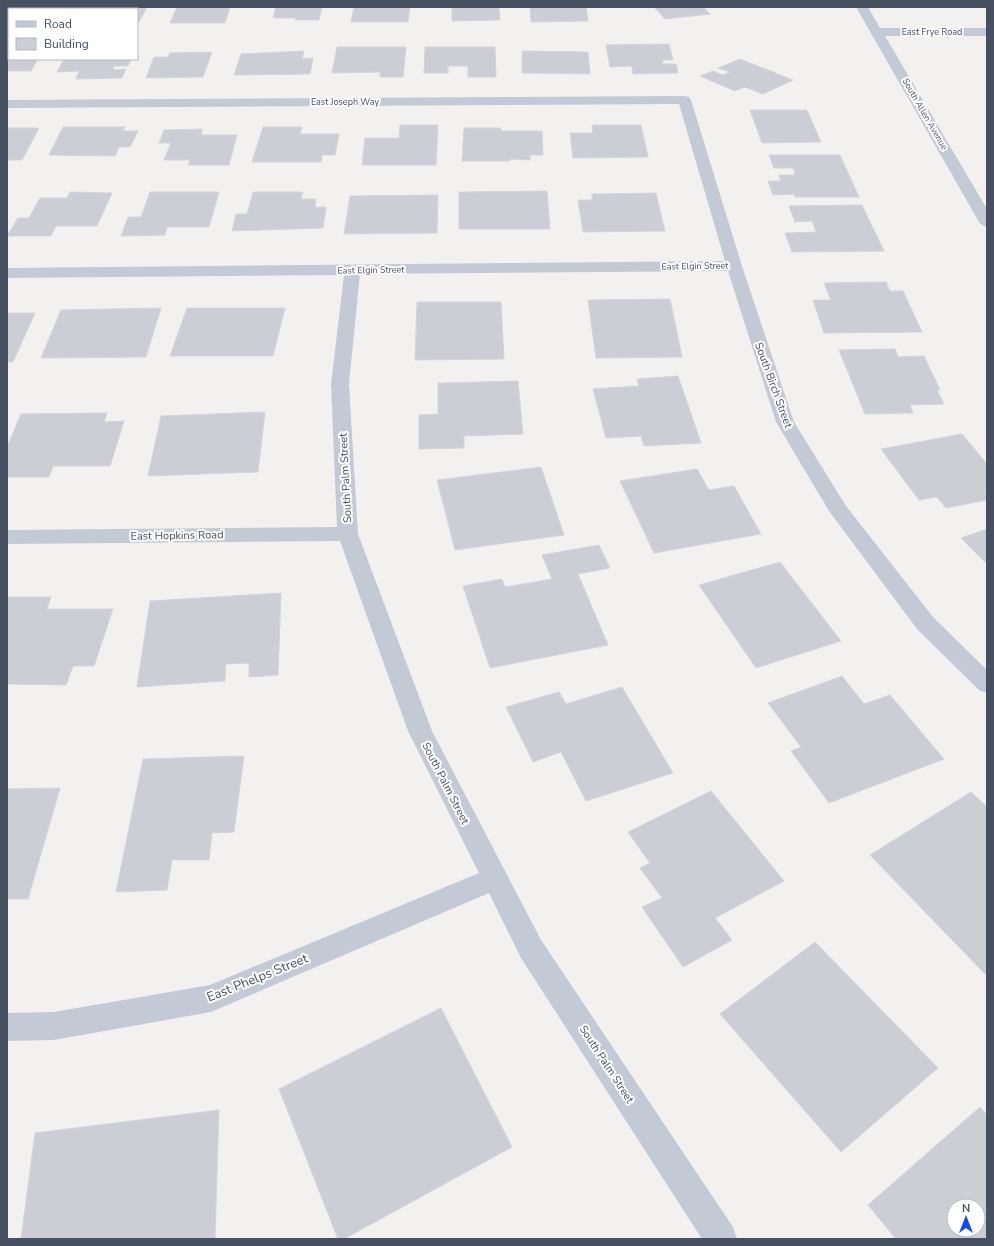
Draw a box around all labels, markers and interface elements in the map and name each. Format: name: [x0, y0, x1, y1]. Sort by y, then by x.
legend: [8, 8, 138, 60]
text: Road: [44, 16, 72, 32]
street label: East Frye Road: [902, 26, 962, 38]
text: Building: [44, 36, 89, 52]
street label: South Allen Avenue: [900, 76, 951, 152]
street label: East Joseph Way: [311, 96, 379, 108]
street label: East Elgin Street: [661, 259, 729, 273]
street label: East Elgin Street: [337, 263, 405, 277]
street label: South Birch Street: [751, 340, 796, 430]
street label: South Palm Street: [336, 432, 355, 523]
street label: East Hopkins Road: [130, 527, 224, 544]
street label: South Palm Street: [418, 740, 473, 827]
street label: East Phelps Street: [204, 949, 311, 1006]
street label: South Palm Street: [576, 1022, 637, 1106]
north arrow: [946, 1198, 986, 1238]
text: N: [962, 1201, 970, 1216]

